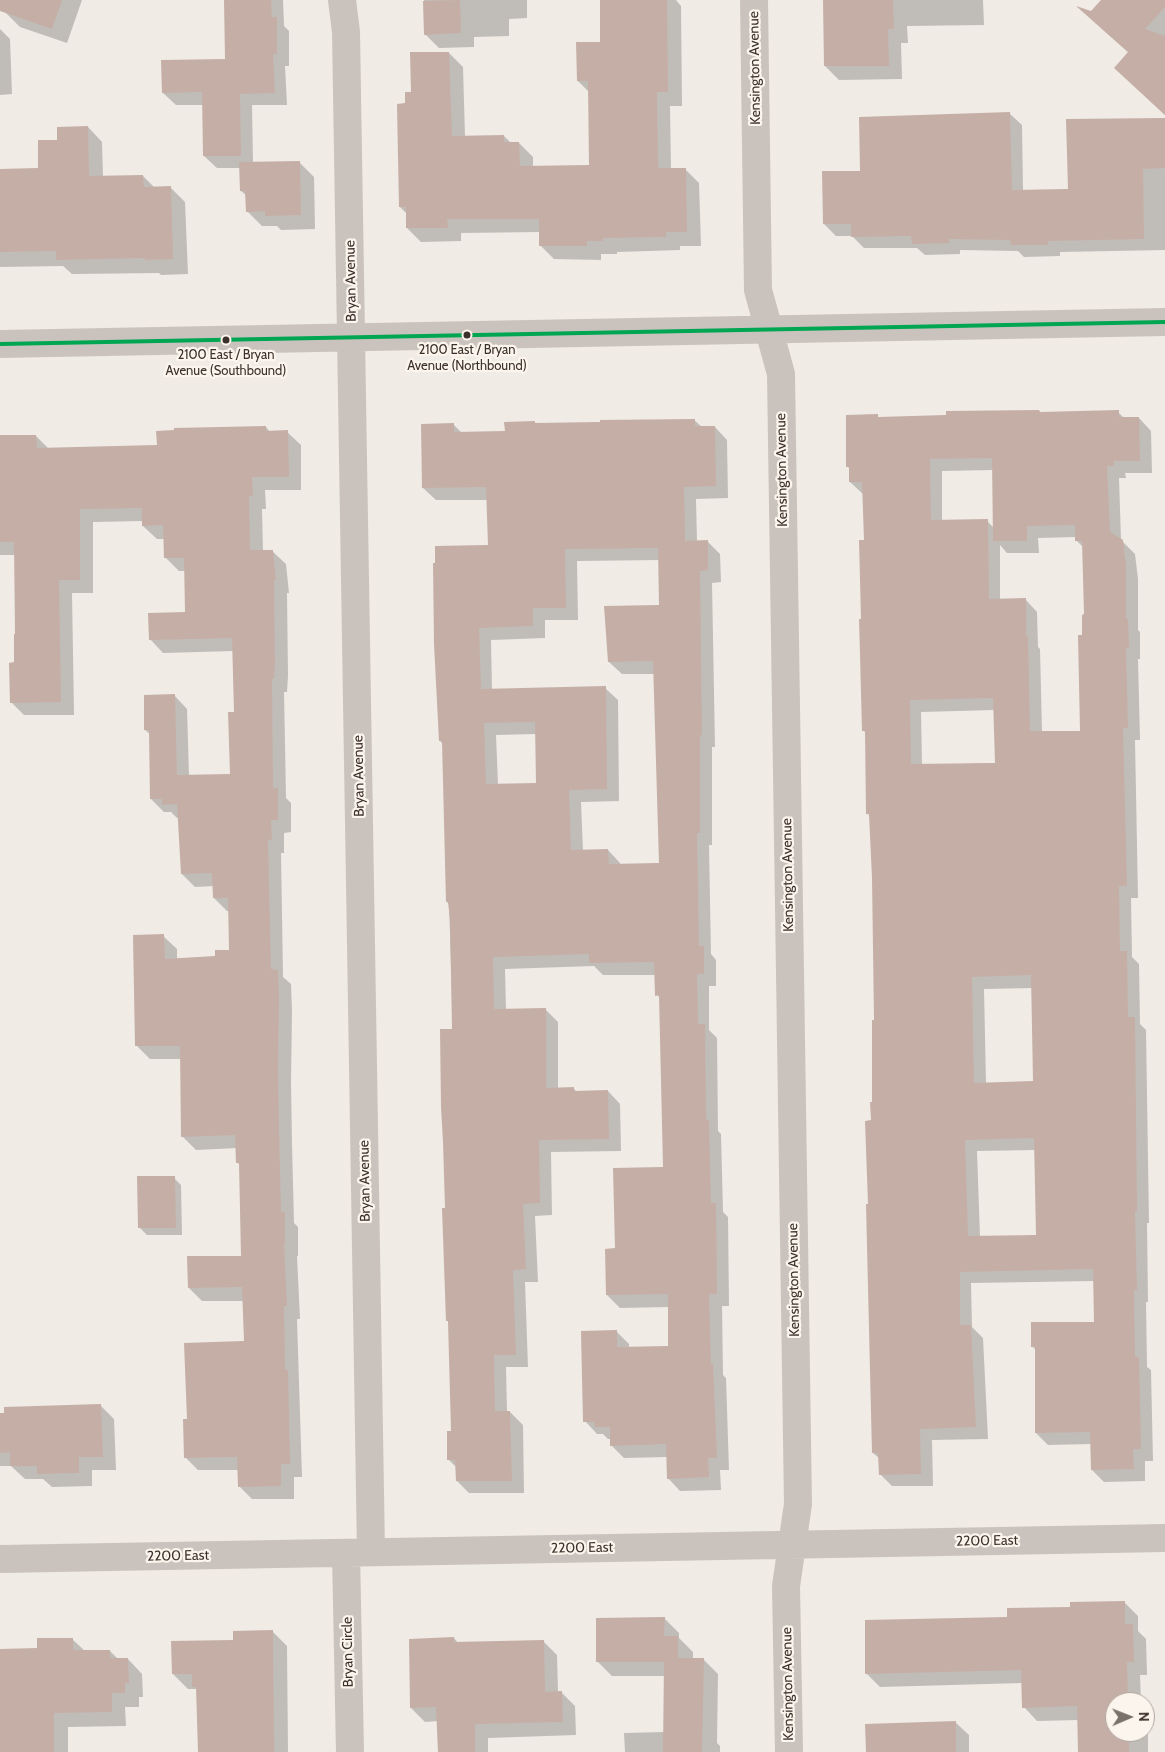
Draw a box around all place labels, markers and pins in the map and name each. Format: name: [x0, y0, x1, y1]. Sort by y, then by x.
marker: 2100 East / Bryan Avenue (Northbound): [462, 330, 472, 340]
marker: 2100 East / Bryan Avenue (Southbound): [221, 335, 231, 345]
place label: 2100 East / Bryan Avenue (Northbound): [407, 342, 527, 373]
place label: 2100 East / Bryan Avenue (Southbound): [166, 347, 286, 378]

